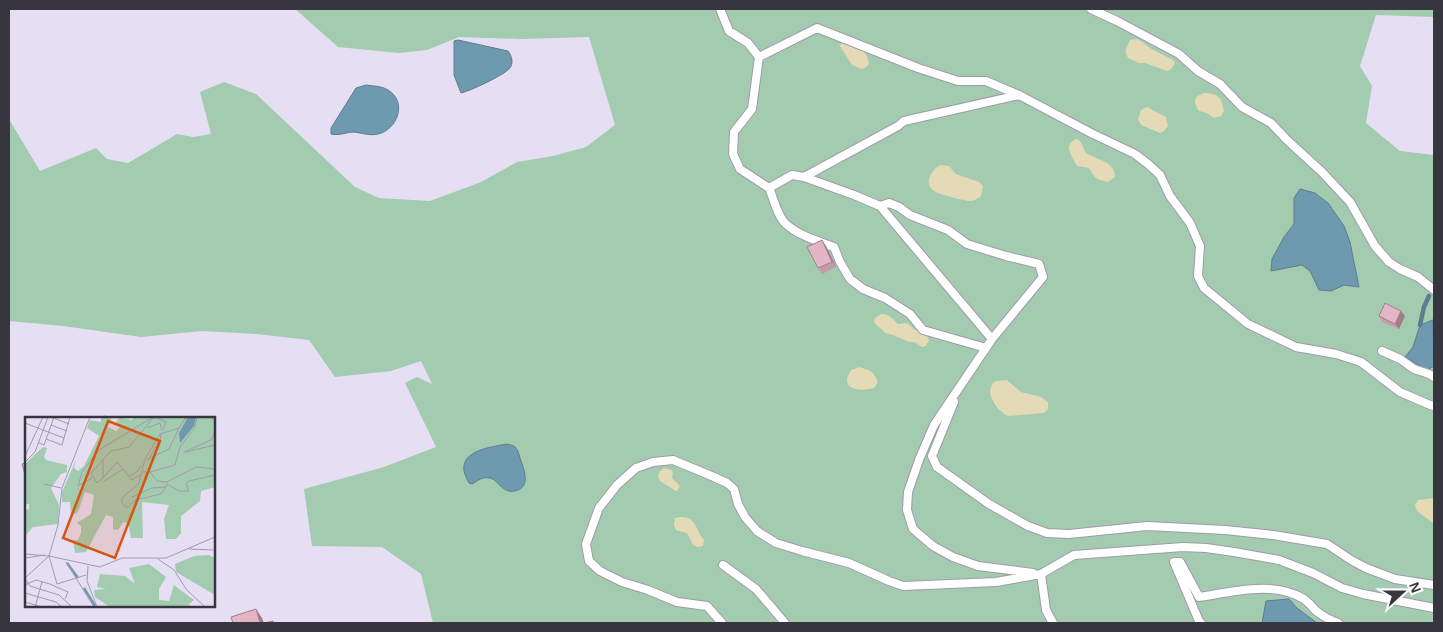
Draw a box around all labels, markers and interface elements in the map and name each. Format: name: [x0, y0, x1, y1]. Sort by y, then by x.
inset map: [25, 417, 215, 607]
north arrow: [1378, 567, 1428, 617]
text: N: [1406, 580, 1424, 595]

